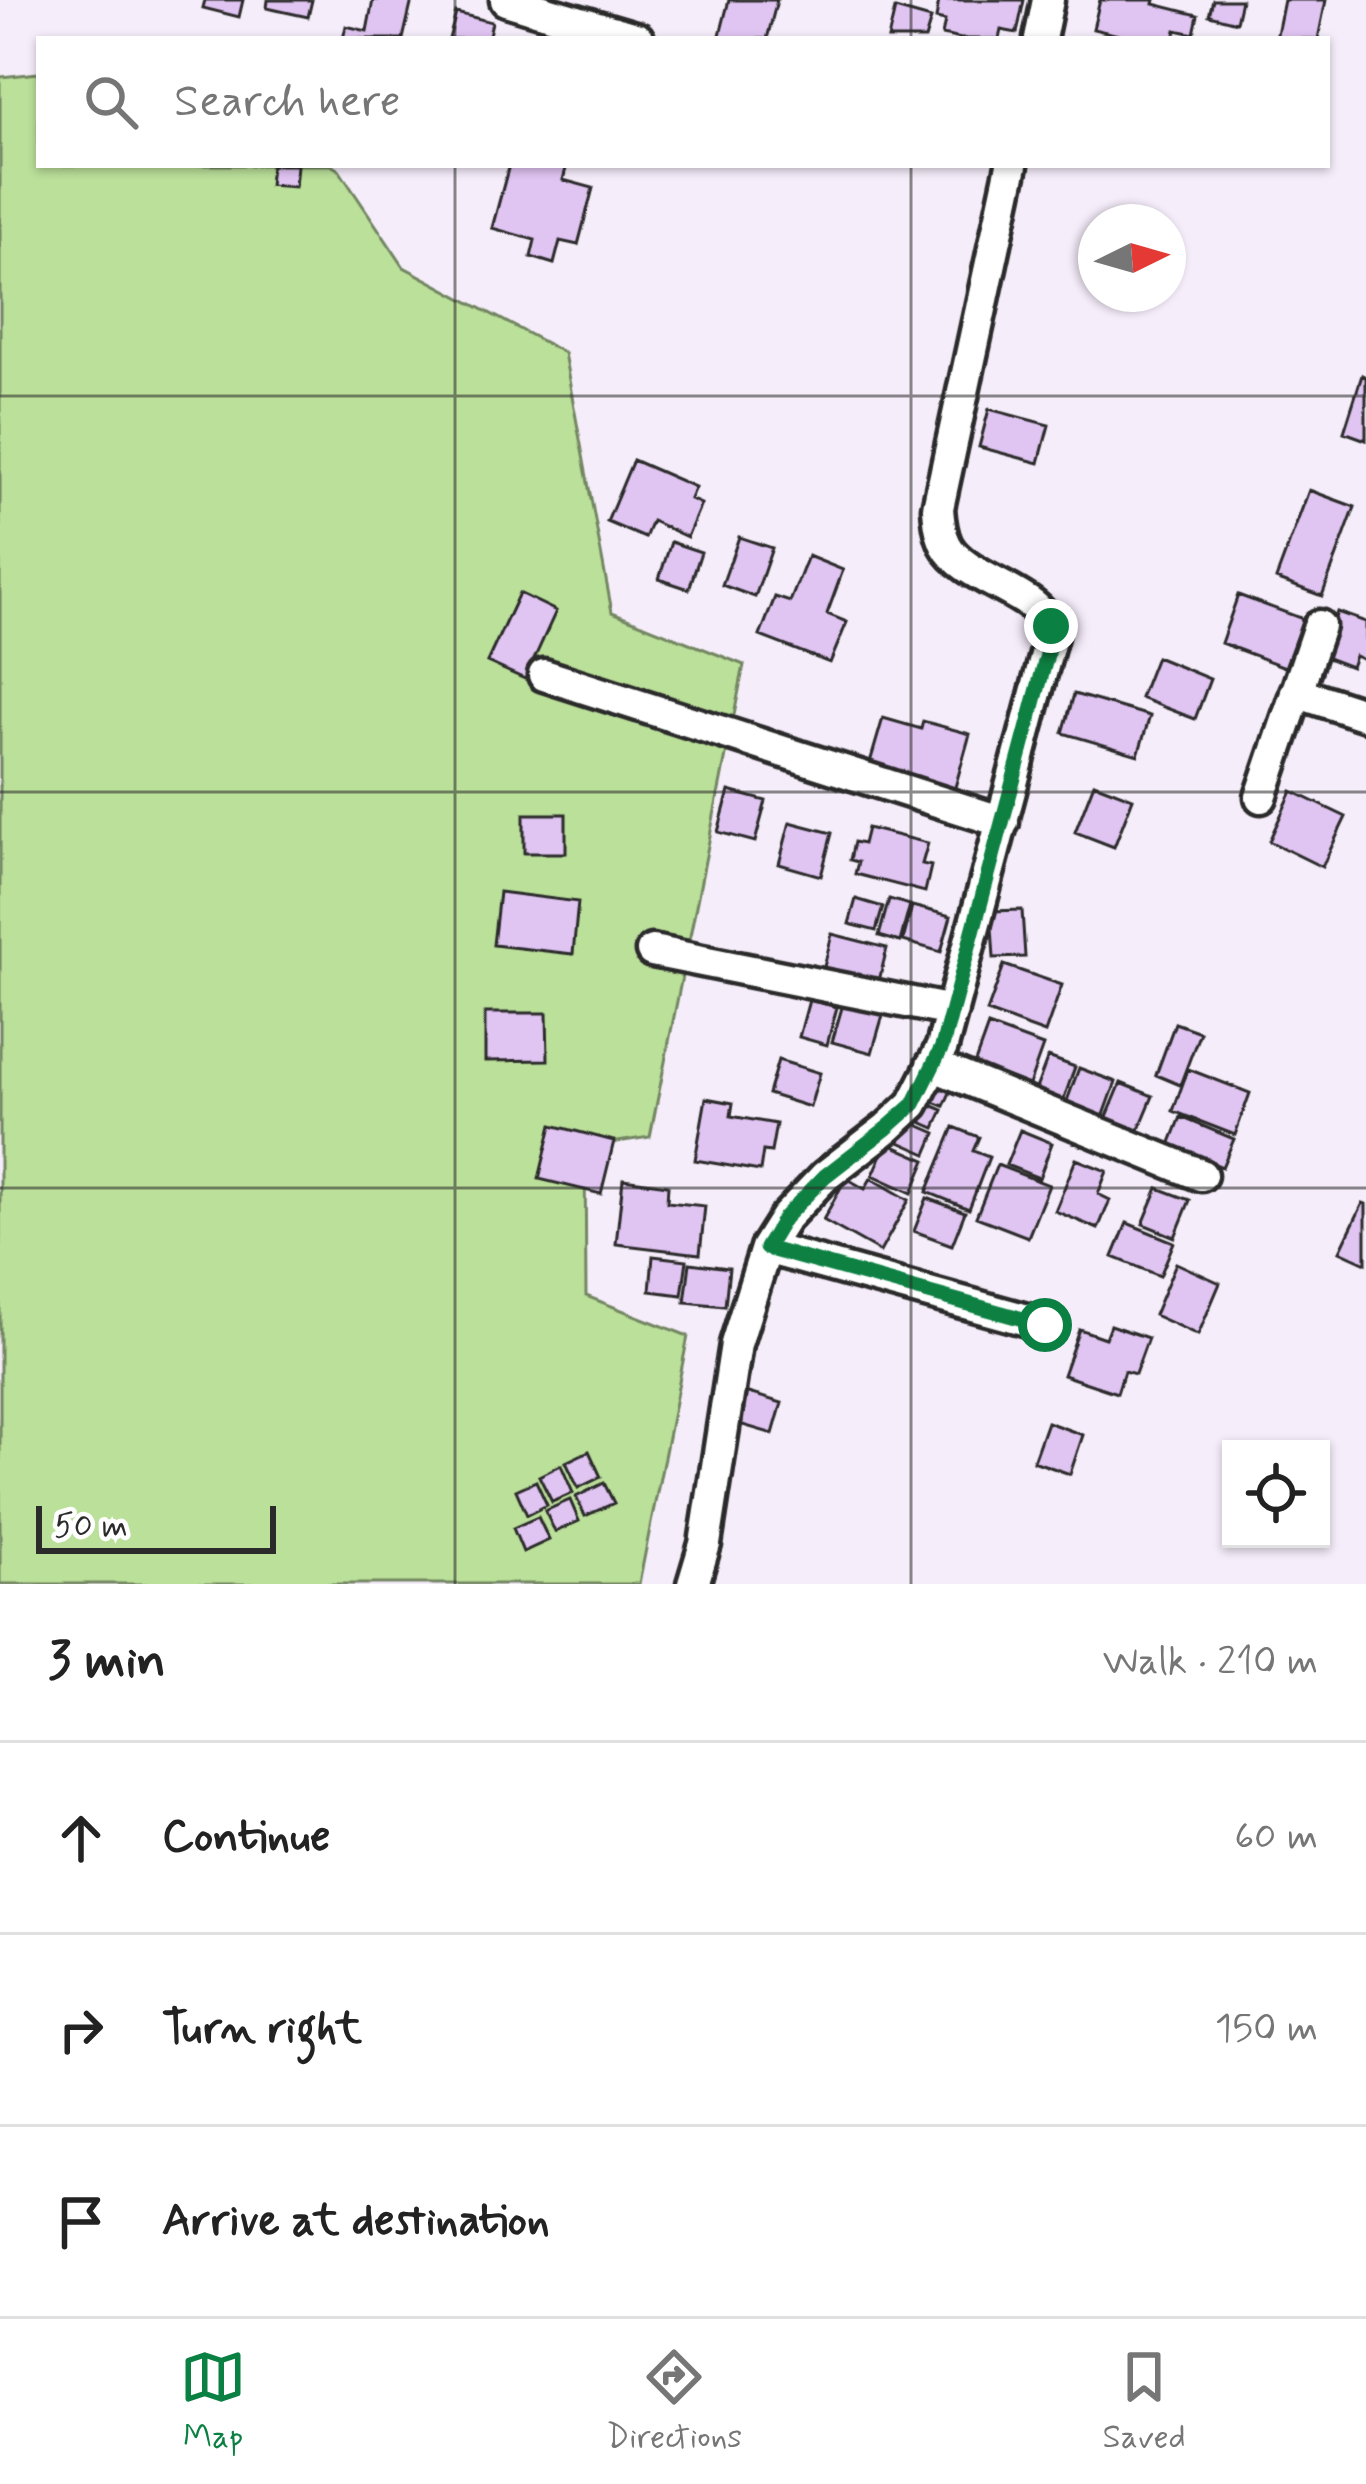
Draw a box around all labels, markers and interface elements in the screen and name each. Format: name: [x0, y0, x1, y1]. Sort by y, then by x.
search box: [36, 36, 1330, 168]
icon: search: [78, 69, 144, 135]
text: Search here: [174, 73, 401, 132]
north arrow: [1078, 204, 1186, 312]
route end: [1024, 599, 1078, 653]
route start: [1018, 1298, 1072, 1352]
map controls: [1222, 1440, 1330, 1548]
button: locate: [1222, 1440, 1330, 1548]
scale bar: [36, 1500, 276, 1553]
text: 50 m: [54, 1505, 128, 1549]
text: 3 min: [48, 1629, 166, 1695]
text: Walk · 210 m: [1103, 1637, 1318, 1688]
icon: ahead: [48, 1805, 114, 1871]
text: Continue: [162, 1808, 330, 1867]
text: 60 m: [1234, 1812, 1318, 1863]
icon: right: [48, 1997, 114, 2063]
text: Turn right: [162, 2000, 362, 2059]
text: 150 m: [1215, 2004, 1318, 2055]
icon: arrive: [48, 2189, 114, 2255]
text: Arrive at destination: [162, 2192, 550, 2251]
tab: Map: [180, 2344, 246, 2460]
tab: Directions: [606, 2344, 742, 2460]
tab: Saved: [1102, 2344, 1186, 2460]

